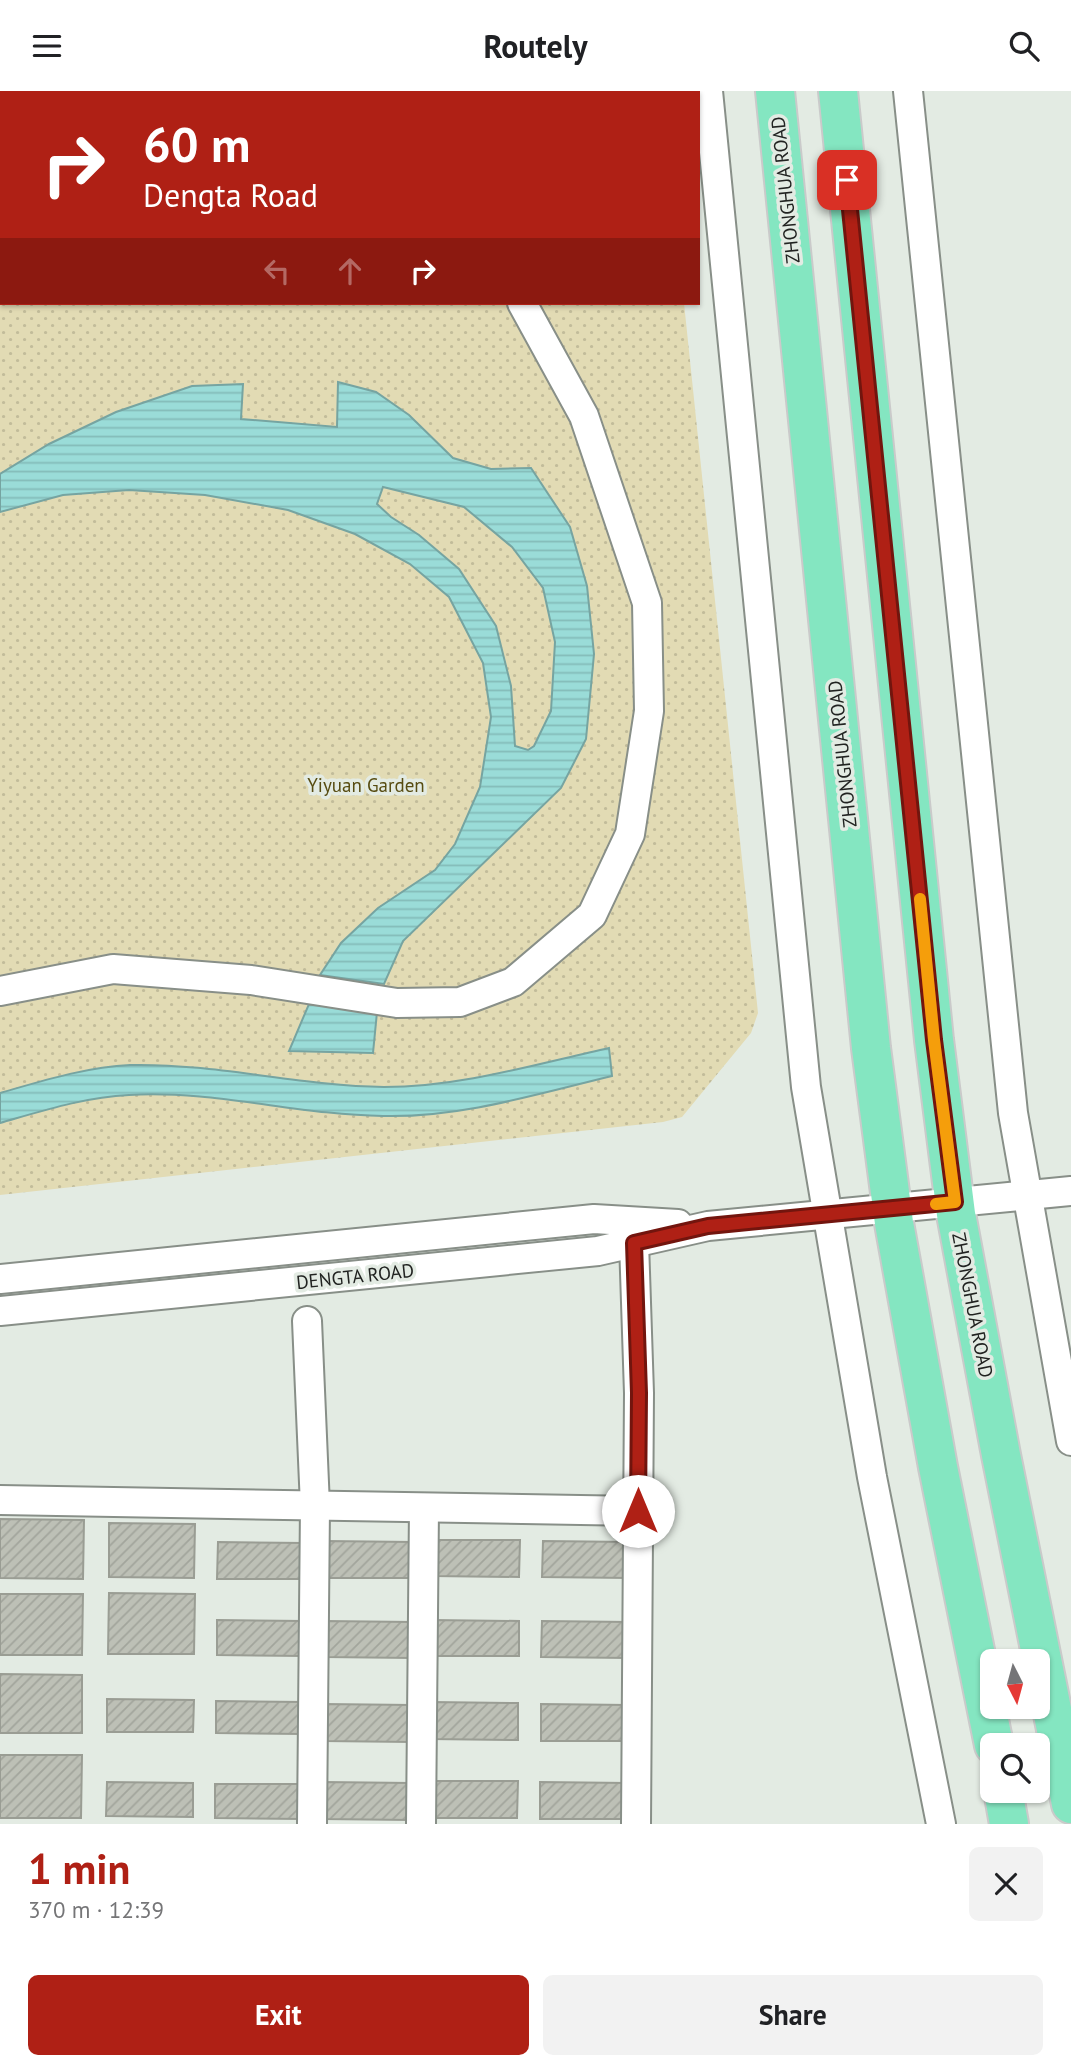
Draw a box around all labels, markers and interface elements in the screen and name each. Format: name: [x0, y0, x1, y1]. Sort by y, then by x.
text: Routely: [483, 25, 588, 67]
icon: menu: [28, 27, 66, 65]
icon: search: [1005, 27, 1043, 65]
text: 60 m: [143, 112, 250, 176]
street label: ZHONGHUA ROAD: [765, 115, 805, 265]
icon: right: [28, 119, 119, 210]
pin: [817, 150, 877, 210]
icon: arrive: [828, 161, 866, 199]
text: Dengta Road: [143, 174, 318, 216]
icon: left: [258, 252, 296, 290]
icon: ahead: [331, 252, 369, 290]
icon: right: [404, 252, 442, 290]
street label: ZHONGHUA ROAD: [822, 679, 862, 829]
park label: Yiyuan Garden: [307, 773, 425, 797]
street label: ZHONGHUA ROAD: [947, 1230, 999, 1380]
street label: DENGTA ROAD: [295, 1258, 415, 1294]
position arrow: [601, 1474, 675, 1548]
north arrow: [980, 1649, 1050, 1719]
map controls: [980, 1649, 1050, 1803]
button: search: [980, 1733, 1050, 1803]
text: 1 min: [28, 1841, 130, 1896]
button: close: [969, 1847, 1043, 1921]
text: 370 m · 12:39: [28, 1895, 164, 1924]
button: Exit: [28, 1975, 529, 2055]
button: Share: [543, 1975, 1043, 2055]

